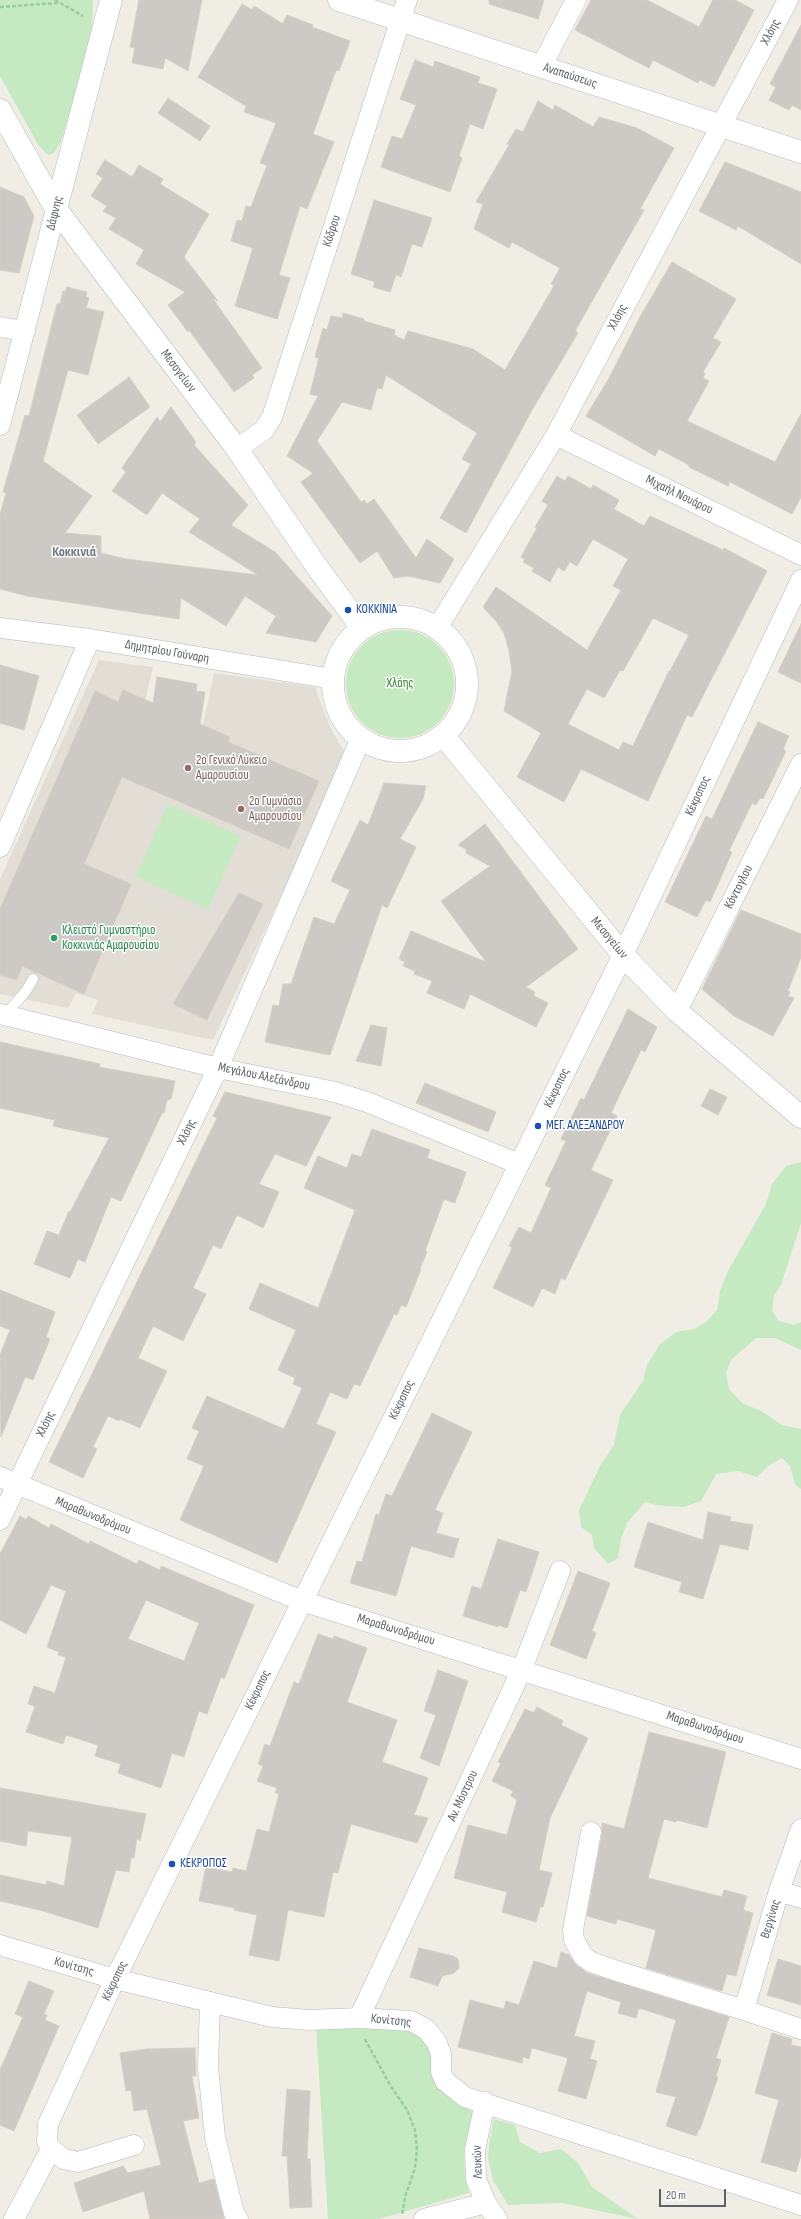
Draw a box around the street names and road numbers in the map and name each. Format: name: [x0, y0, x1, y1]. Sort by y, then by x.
street label: Χλόης: [758, 16, 784, 48]
street label: Αναπαύσεως: [541, 60, 599, 92]
street label: Δάφνης: [43, 194, 67, 232]
street label: Κόδρου: [320, 213, 344, 249]
street label: Χλόης: [605, 301, 631, 333]
street label: Μεσογείων: [157, 347, 199, 395]
street label: Μιχαήλ Νουάρου: [643, 472, 715, 518]
street label: Δημητρίου Γούναρη: [124, 637, 210, 667]
street label: Κέκροπος: [682, 774, 714, 818]
street label: Κόντογλου: [721, 863, 757, 911]
street label: Μεσογείων: [587, 914, 631, 962]
street label: Μεγάλου Αλεξάνδρου: [217, 1060, 311, 1094]
street label: Κέκροπος: [541, 1066, 573, 1110]
street label: Χλόης: [174, 1116, 200, 1148]
street label: Κέκροπος: [386, 1378, 418, 1422]
street label: Χλόης: [33, 1408, 59, 1440]
street label: Μαραθωνοδρόμου: [53, 1494, 133, 1538]
street label: Μαραθωνοδρόμου: [355, 1611, 437, 1649]
street label: Κέκροπος: [242, 1668, 274, 1712]
street label: Μαραθωνοδρόμου: [664, 1708, 746, 1748]
street label: Αν. Μόστρου: [444, 1768, 482, 1824]
street label: Βεργίνας: [758, 1898, 784, 1940]
street label: Κονίτσης: [52, 1954, 96, 1980]
street label: Κέκροπος: [99, 1959, 131, 2003]
street label: Κονίτσης: [370, 2011, 412, 2031]
street label: Λευκών: [470, 2145, 486, 2179]

